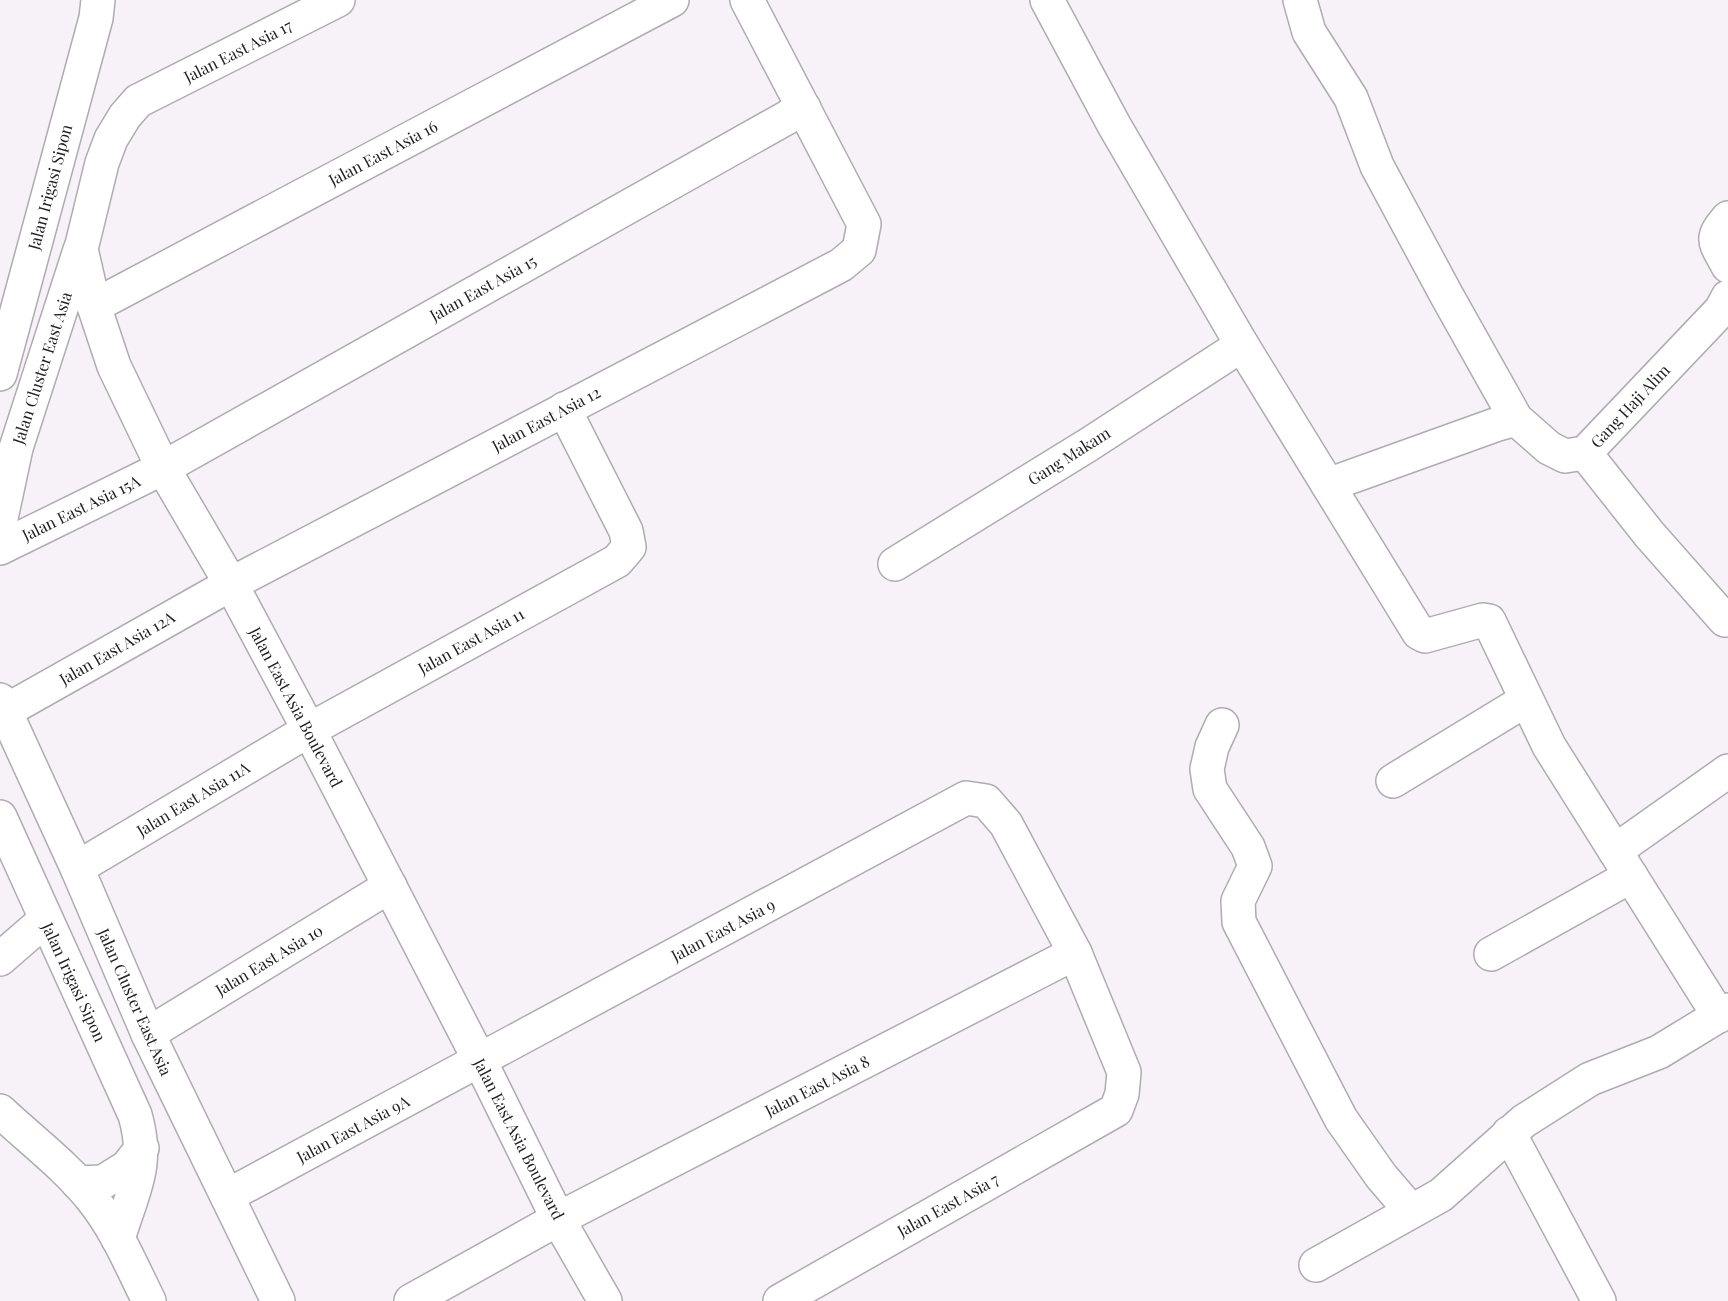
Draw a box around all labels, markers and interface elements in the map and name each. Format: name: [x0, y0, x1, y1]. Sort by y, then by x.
street label: Jalan East Asia 17: [179, 14, 296, 87]
street label: Jalan East Asia 16: [324, 115, 441, 191]
street label: Jalan Irigasi Sipon: [22, 121, 76, 253]
street label: Jalan East Asia 15: [425, 250, 540, 326]
street label: Jalan Cluster East Asia: [7, 289, 76, 448]
street label: Gang Haji Alim: [1585, 359, 1674, 452]
street label: Jalan East Asia 12: [487, 381, 604, 456]
street label: Gang Makam: [1023, 422, 1114, 489]
street label: Jalan East Asia 15A: [17, 469, 144, 546]
street label: Jalan East Asia 11: [413, 603, 528, 679]
street label: Jalan East Asia 12A: [54, 606, 179, 690]
street label: Jalan East Asia Boulevard: [245, 622, 348, 791]
street label: Jalan East Asia 11A: [132, 756, 254, 841]
street label: Jalan East Asia 9: [666, 893, 778, 966]
street label: Jalan Irigasi Sipon: [37, 918, 111, 1045]
street label: Jalan East Asia 10: [210, 919, 326, 1000]
street label: Jalan Cluster East Asia: [93, 924, 177, 1079]
street label: Jalan East Asia 8: [760, 1050, 873, 1121]
street label: Jalan East Asia Boulevard: [469, 1054, 569, 1223]
street label: Jalan East Asia 9A: [292, 1090, 413, 1168]
street label: Jalan East Asia 7: [892, 1168, 1003, 1242]

